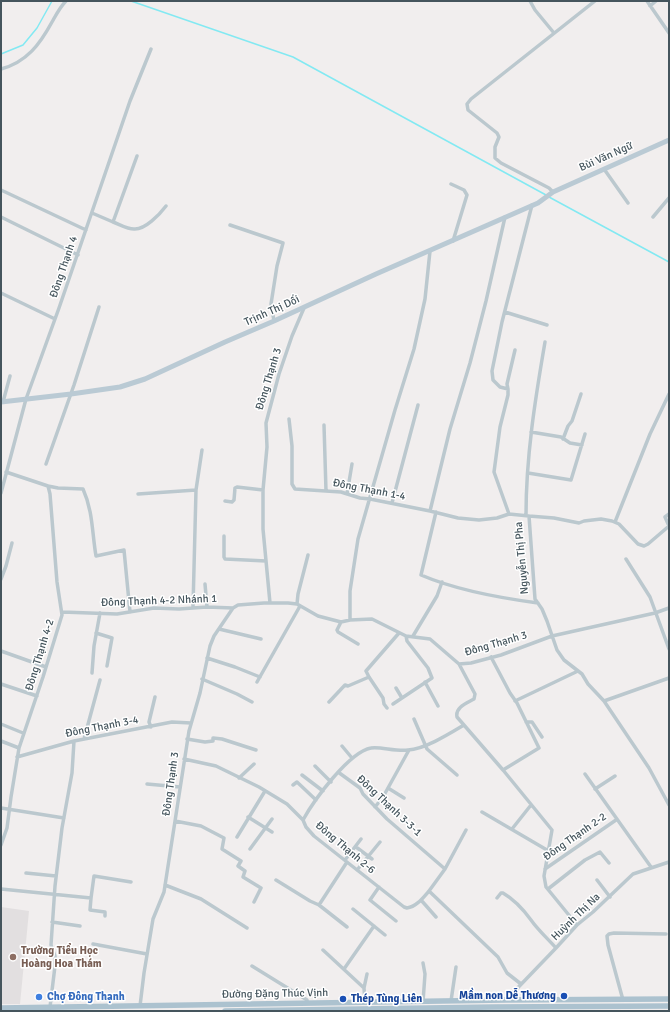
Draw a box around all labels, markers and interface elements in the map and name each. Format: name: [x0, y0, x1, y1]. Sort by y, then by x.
street label: Bùi Văn Ngữ: [577, 139, 635, 175]
street label: Đông Thạnh 4: [47, 234, 81, 300]
street label: Trịnh Thị Dối: [242, 293, 302, 329]
street label: Đông Thạnh 3: [253, 346, 285, 412]
street label: Đông Thạnh 1-4: [331, 476, 407, 504]
street label: Nguyễn Thị Pha: [512, 521, 532, 595]
street label: Đông Thạnh 4-2 Nhánh 1: [101, 592, 217, 610]
street label: Đông Thạnh 4-2: [23, 618, 57, 692]
street label: Đông Thạnh 3: [463, 629, 529, 659]
street label: Đông Thạnh 3-4: [64, 713, 140, 741]
street label: Đông Thạnh 3: [160, 751, 182, 817]
street label: Đông Thạnh 3-3-1: [354, 772, 424, 840]
street label: Đông Thạnh 2-2: [541, 810, 609, 864]
street label: Đông Thạnh 2-6: [312, 819, 378, 877]
street label: Huỳnh Thị Na: [549, 890, 603, 944]
place label: Trường Tiểu Học Hoàng Hoa Thám: [21, 944, 102, 970]
marker: Trường Tiểu Học Hoàng Hoa Thám: [8, 952, 18, 962]
street label: Đường Đặng Thúc Vịnh: [222, 986, 328, 1002]
place label: Mầm non Dễ Thương: [459, 989, 556, 1003]
place label: Chợ Đông Thạnh: [47, 990, 125, 1004]
marker: Mầm non Dễ Thương: [559, 991, 569, 1001]
marker: Chợ Đông Thạnh: [34, 992, 44, 1002]
place label: Thép Tùng Liên: [351, 992, 422, 1006]
marker: Thép Tùng Liên: [338, 994, 348, 1004]

